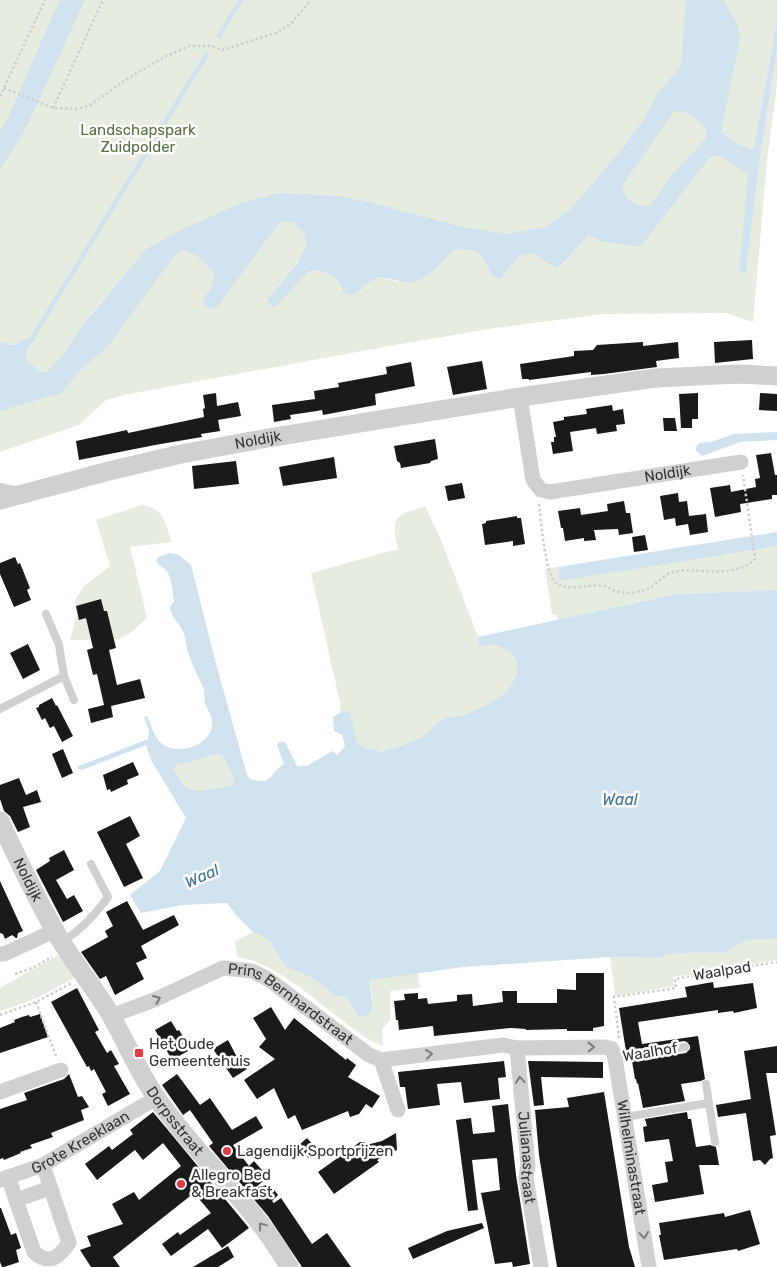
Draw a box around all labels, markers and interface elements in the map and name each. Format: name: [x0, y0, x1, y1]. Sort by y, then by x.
park label: Landschapspark Zuidpolder: [80, 121, 196, 156]
street label: Noldijk: [233, 427, 283, 453]
street label: Noldijk: [643, 461, 692, 486]
water label: Waal: [602, 790, 639, 809]
street label: Noldijk: [10, 855, 47, 905]
water label: Waal: [182, 860, 223, 892]
street label: Waalpad: [692, 958, 752, 984]
street label: Prins Bernhardstraat: [227, 960, 357, 1049]
one-way arrow: [152, 994, 161, 1005]
place label: Het Oude Gemeentehuis: [149, 1035, 251, 1070]
street label: Waalhof: [621, 1039, 679, 1065]
one-way arrow: [588, 1042, 595, 1052]
marker: Het Oude Gemeentehuis: [133, 1047, 145, 1059]
one-way arrow: [426, 1049, 434, 1060]
one-way arrow: [515, 1076, 526, 1084]
street label: Dorpsstraat: [142, 1083, 207, 1159]
street label: Wilhelminastraat: [613, 1098, 649, 1216]
street label: Grote Kreeklaan: [29, 1107, 133, 1177]
street label: Julianastraat: [514, 1110, 539, 1205]
place label: Lagendijk Sportprijzen: [237, 1142, 393, 1160]
marker: Lagendijk Sportprijzen: [221, 1145, 233, 1157]
place label: Allegro Bed & Breakfast: [191, 1166, 273, 1201]
marker: Allegro Bed & Breakfast: [175, 1178, 187, 1190]
one-way arrow: [259, 1222, 268, 1232]
one-way arrow: [638, 1231, 648, 1240]

